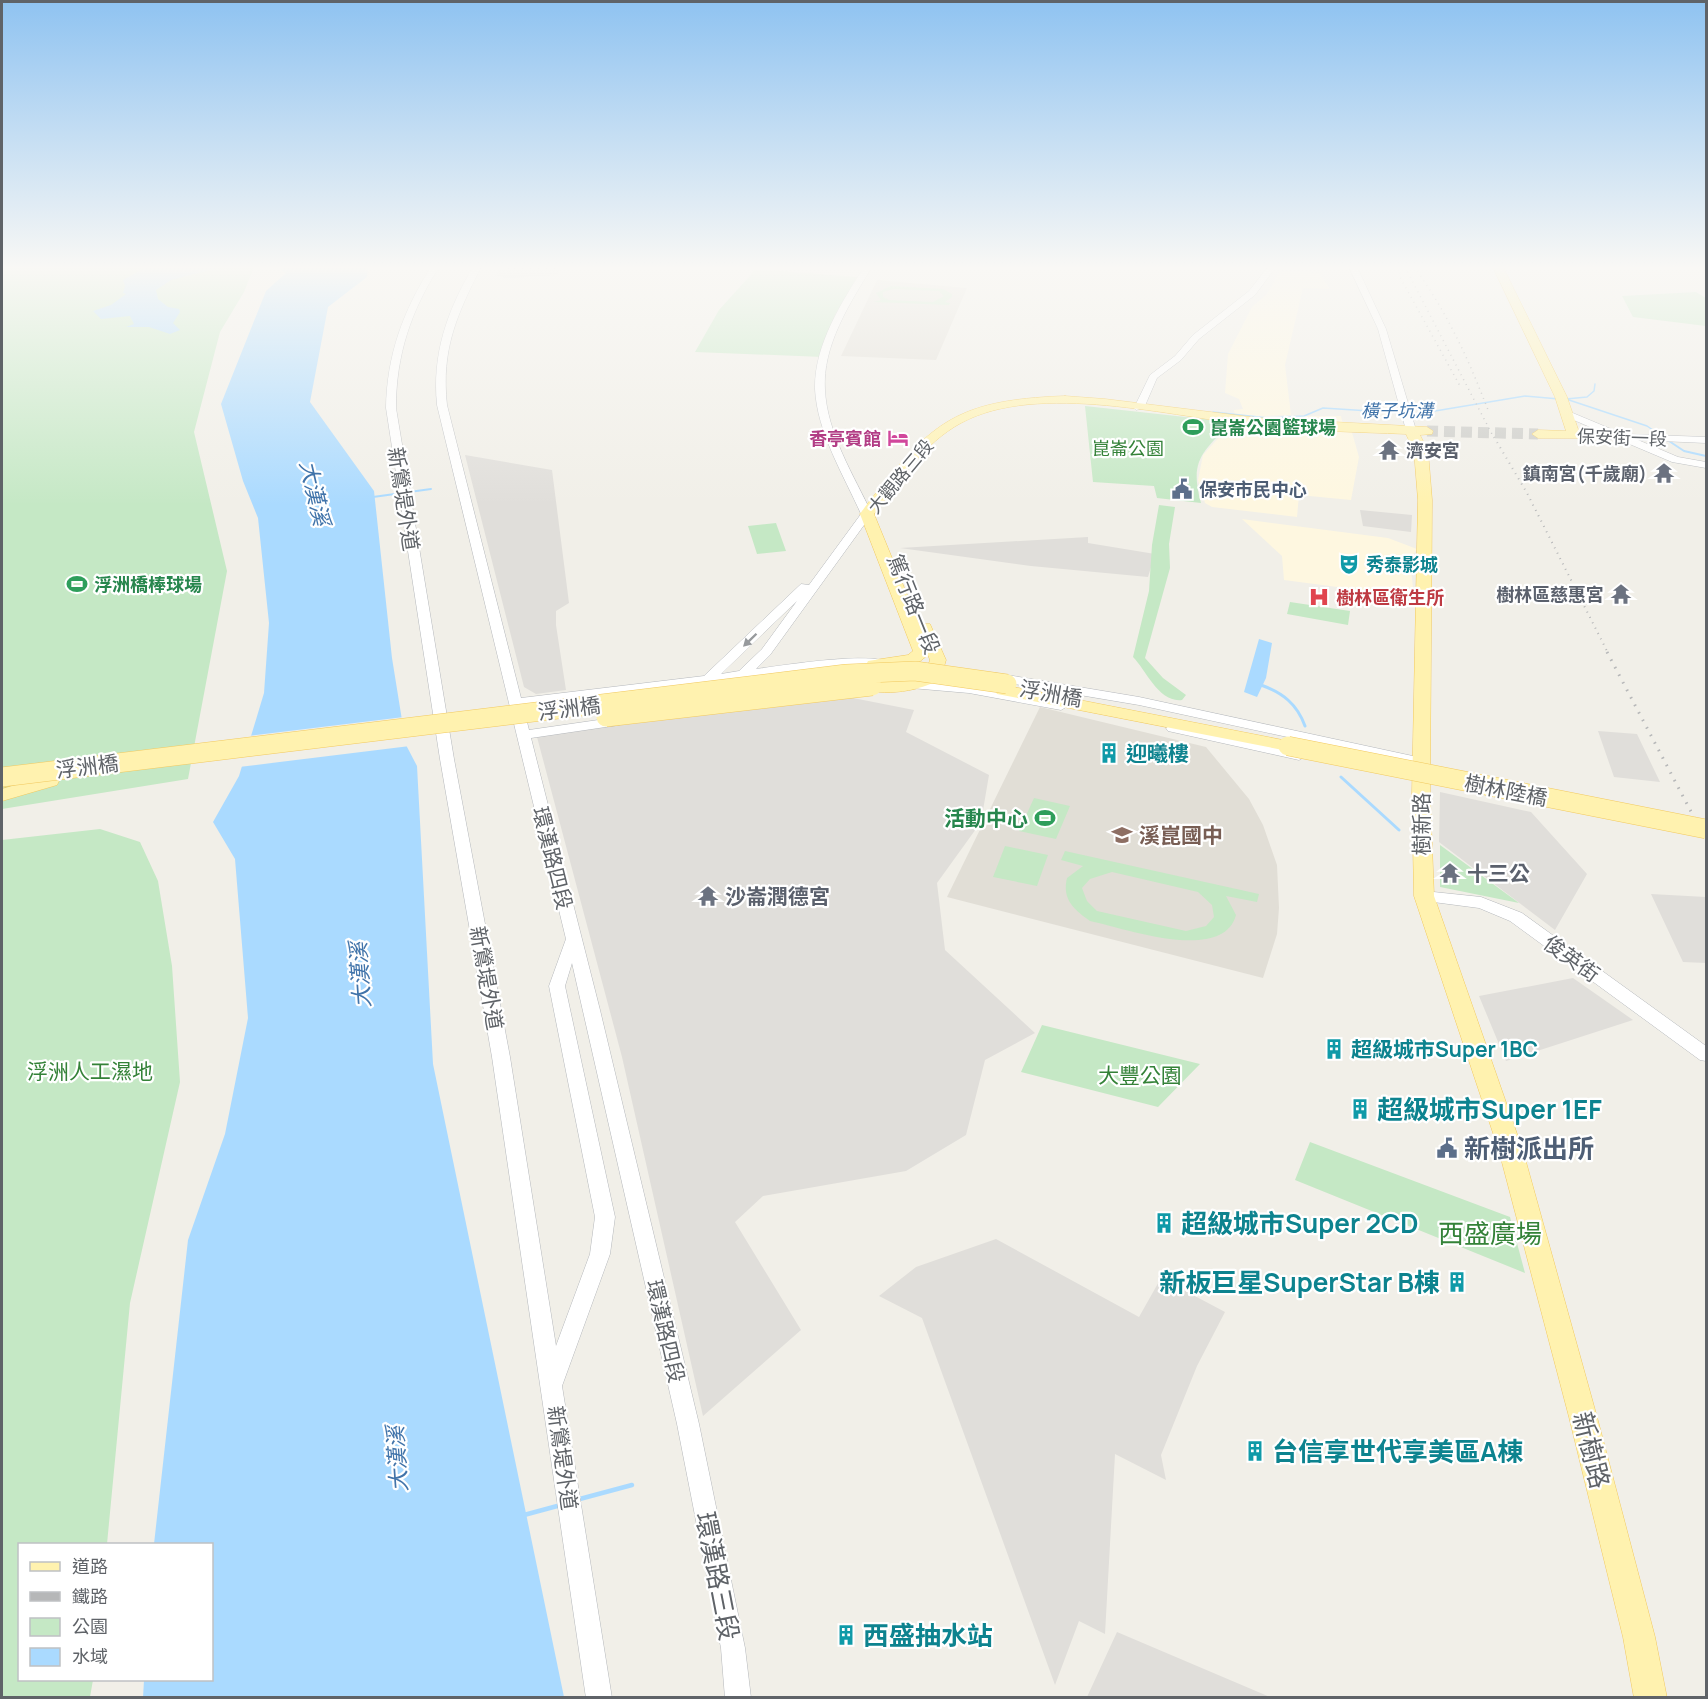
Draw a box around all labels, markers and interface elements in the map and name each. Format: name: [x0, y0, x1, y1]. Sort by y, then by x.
water label: 橫子坑溝: [1361, 398, 1436, 422]
sports icon: 崑崙公園籃球場: [1181, 415, 1205, 439]
place label: 崑崙公園籃球場: [1210, 415, 1336, 439]
street label: 保安街一段: [1577, 423, 1667, 451]
place label: 香亭賓館: [809, 426, 881, 450]
hotel icon: 香亭賓館: [886, 426, 910, 450]
street label: 大觀路三段: [862, 434, 938, 518]
park label: 崑崙公園: [1092, 436, 1164, 460]
temple icon: 濟安宮: [1377, 438, 1401, 462]
place label: 濟安宮: [1406, 438, 1460, 462]
street label: 新鶯堤外道: [382, 445, 426, 553]
water label: 大漢溪: [293, 457, 338, 531]
place label: 鎮南宮(千歲廟): [1523, 461, 1647, 485]
temple icon: 鎮南宮(千歲廟): [1652, 461, 1676, 485]
public building icon: 保安市民中心: [1170, 477, 1194, 501]
place label: 保安市民中心: [1199, 477, 1307, 501]
street label: 篤行路一段: [881, 550, 947, 658]
theatre icon: 秀泰影城: [1337, 552, 1361, 576]
place label: 秀泰影城: [1366, 552, 1438, 576]
sports icon: 浮洲橋棒球場: [65, 572, 89, 596]
place label: 浮洲橋棒球場: [94, 572, 202, 596]
place label: 樹林區慈惠宮: [1496, 582, 1604, 606]
temple icon: 樹林區慈惠宮: [1609, 582, 1633, 606]
hospital icon: 樹林區衛生所: [1307, 585, 1331, 609]
place label: 樹林區衛生所: [1336, 585, 1444, 609]
one-way arrow: [742, 633, 757, 647]
street label: 浮洲橋: [1018, 674, 1084, 712]
street label: 浮洲橋: [536, 690, 602, 726]
place label: 迎曦樓: [1126, 739, 1189, 767]
building icon: 迎曦樓: [1097, 741, 1121, 765]
street label: 浮洲橋: [54, 748, 120, 784]
street label: 樹林陸橋: [1462, 768, 1550, 812]
street label: 樹新路: [1407, 793, 1435, 856]
street label: 環漢路四段: [527, 804, 579, 912]
place label: 活動中心: [944, 804, 1028, 832]
sports icon: 活動中心: [1033, 806, 1057, 830]
place label: 溪崑國中: [1139, 821, 1223, 849]
school or university icon: 溪崑國中: [1110, 823, 1134, 847]
place label: 十三公: [1467, 859, 1530, 887]
temple icon: 十三公: [1438, 861, 1462, 885]
place label: 沙崙潤德宮: [725, 882, 830, 910]
temple icon: 沙崙潤德宮: [696, 884, 720, 908]
street label: 新鶯堤外道: [464, 924, 510, 1032]
street label: 俊英街: [1538, 928, 1606, 988]
water label: 大漢溪: [343, 938, 377, 1009]
place label: 超級城市Super 1BC: [1351, 1035, 1538, 1063]
building icon: 超級城市Super 1BC: [1322, 1037, 1346, 1061]
park label: 浮洲人工濕地: [27, 1057, 153, 1085]
park label: 大豐公園: [1098, 1061, 1182, 1089]
place label: 超級城市Super 1EF: [1377, 1091, 1602, 1127]
building icon: 超級城市Super 1EF: [1348, 1097, 1372, 1121]
place label: 新樹派出所: [1464, 1130, 1594, 1166]
public building icon: 新樹派出所: [1435, 1136, 1459, 1160]
place label: 超級城市Super 2CD: [1181, 1205, 1419, 1241]
building icon: 超級城市Super 2CD: [1152, 1211, 1176, 1235]
park label: 西盛廣場: [1438, 1215, 1542, 1251]
place label: 新板巨星SuperStar B棟: [1159, 1264, 1440, 1300]
building icon: 新板巨星SuperStar B棟: [1445, 1270, 1469, 1294]
street label: 環漢路四段: [641, 1277, 691, 1385]
street label: 新鶯堤外道: [542, 1404, 584, 1512]
street label: 新樹路: [1565, 1408, 1619, 1492]
water label: 大漢溪: [380, 1422, 414, 1493]
place label: 台信享世代享美區A棟: [1272, 1433, 1523, 1469]
building icon: 台信享世代享美區A棟: [1243, 1439, 1267, 1463]
street label: 環漢路三段: [688, 1509, 748, 1643]
legend: [18, 1543, 213, 1681]
text: 道路: [72, 1554, 108, 1578]
text: 鐵路: [72, 1584, 108, 1608]
text: 公園: [72, 1614, 108, 1638]
place label: 西盛抽水站: [863, 1617, 993, 1653]
building icon: 西盛抽水站: [834, 1623, 858, 1647]
text: 水域: [72, 1644, 108, 1668]

